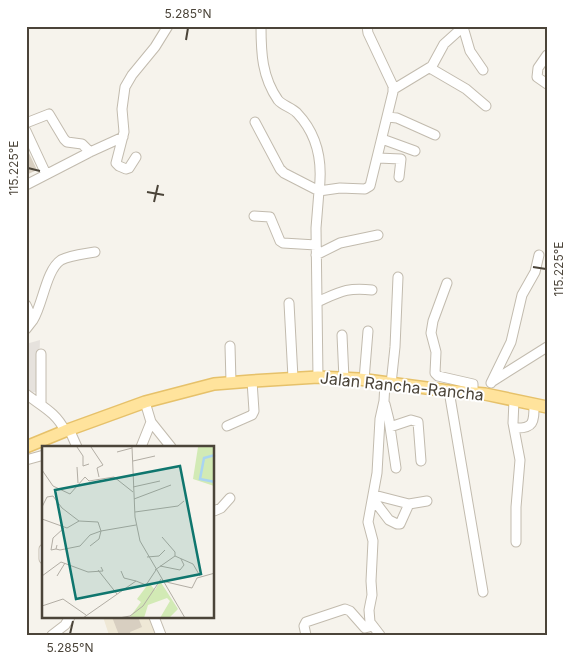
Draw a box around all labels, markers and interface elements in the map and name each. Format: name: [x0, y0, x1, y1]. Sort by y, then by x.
text: 5.285°N: [165, 6, 211, 21]
text: 115.225°E: [6, 141, 21, 195]
text: 115.225°E: [551, 242, 566, 296]
street label: Jalan Rancha-Rancha: [319, 367, 485, 405]
inset map: [42, 446, 215, 618]
text: 5.285°N: [47, 640, 93, 655]

